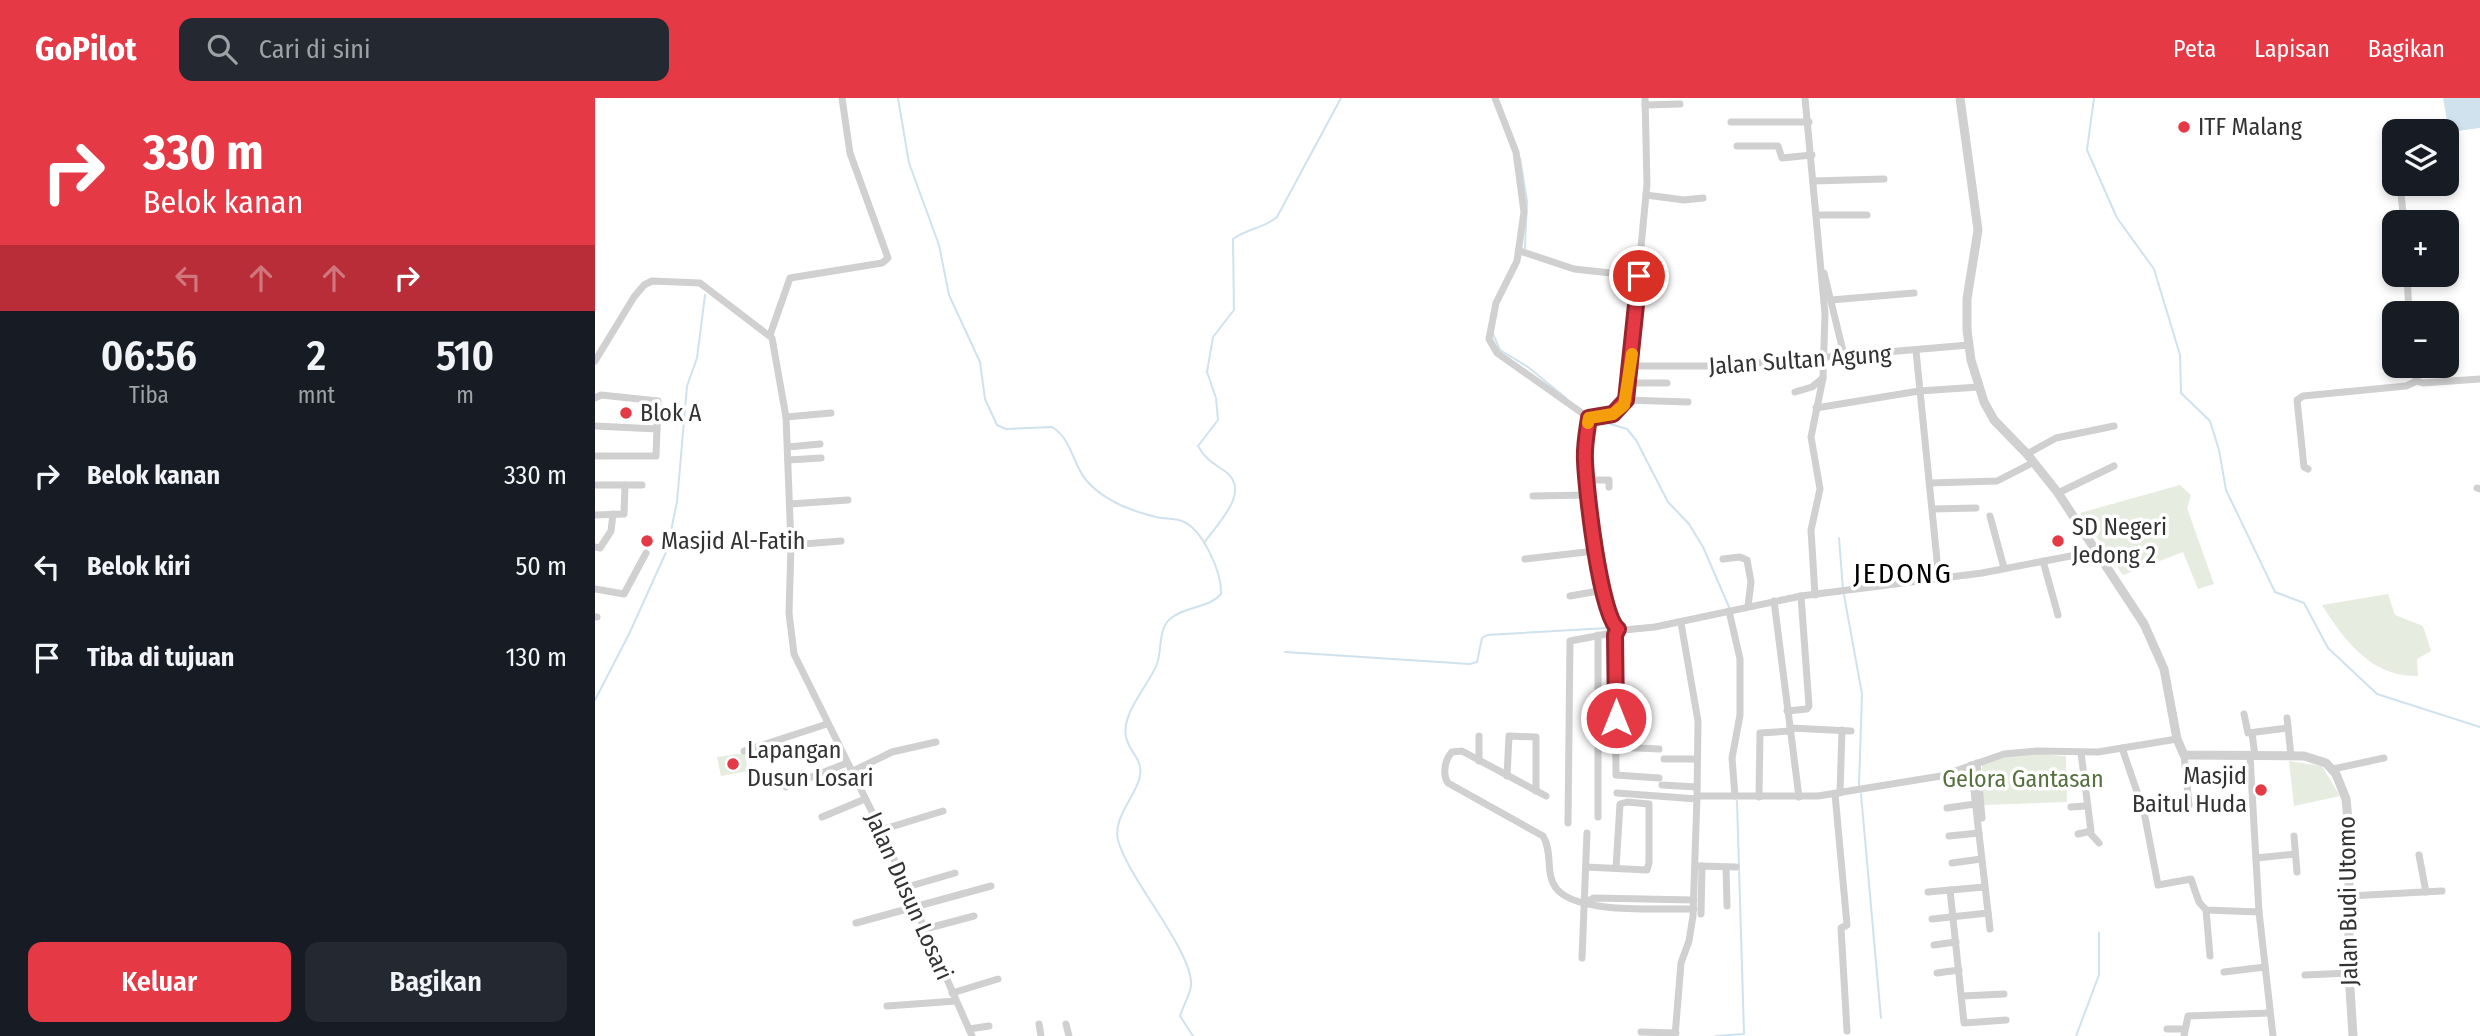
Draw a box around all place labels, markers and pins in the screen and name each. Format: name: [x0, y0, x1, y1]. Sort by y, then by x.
place label: ITF Malang: [2198, 113, 2303, 141]
marker: ITF Malang: [2176, 119, 2192, 135]
pin: [1609, 246, 1669, 306]
place label: Blok A: [640, 399, 702, 427]
marker: Blok A: [618, 405, 634, 421]
place label: SD Negeri Jedong 2: [2072, 513, 2167, 569]
place label: Masjid Al-Fatih: [661, 527, 805, 555]
marker: Masjid Al-Fatih: [639, 533, 655, 549]
marker: SD Negeri Jedong 2: [2050, 533, 2066, 549]
place label: Lapangan Dusun Losari: [747, 736, 874, 792]
marker: Lapangan Dusun Losari: [725, 756, 741, 772]
place label: Masjid Baitul Huda: [2132, 762, 2247, 818]
marker: Masjid Baitul Huda: [2253, 782, 2269, 798]

